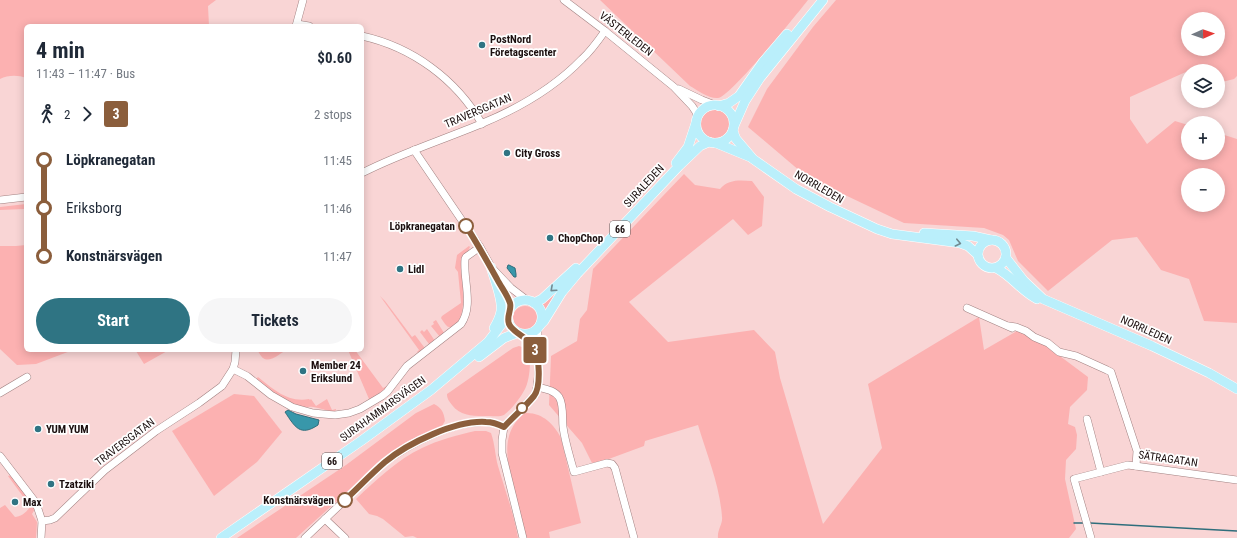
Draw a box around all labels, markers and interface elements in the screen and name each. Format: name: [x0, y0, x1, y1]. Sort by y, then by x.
street label: VÄSTERLEDEN: [597, 9, 655, 59]
north arrow: [1181, 12, 1225, 56]
map controls: [1181, 12, 1225, 212]
place label: PostNord Företagscenter: [490, 33, 557, 59]
text: 4 min: [36, 38, 85, 63]
marker: PostNord Företagscenter: [477, 40, 487, 50]
text: $0.60: [317, 49, 352, 67]
button: layers: [1181, 64, 1225, 108]
text: 11:43 – 11:47 · Bus: [36, 66, 135, 81]
street label: TRAVERSGATAN: [443, 91, 513, 131]
icon: walk: [36, 103, 58, 125]
icon: forward: [76, 103, 98, 125]
text: 3: [112, 106, 120, 122]
text: 2: [64, 107, 70, 122]
text: 2 stops: [314, 107, 352, 122]
button: +: [1181, 116, 1225, 160]
place label: City Gross: [515, 147, 560, 160]
marker: City Gross: [502, 148, 512, 158]
text: Löpkranegatan: [66, 151, 155, 169]
text: 11:45: [323, 153, 352, 168]
street label: SURALEDEN: [621, 162, 667, 210]
street label: NORRLEDEN: [792, 168, 846, 206]
button: −: [1181, 168, 1225, 212]
text: Eriksborg: [66, 199, 122, 217]
text: 11:46: [323, 201, 352, 216]
marker: Löpkranegatan: [458, 218, 474, 234]
place label: Löpkranegatan: [390, 220, 455, 233]
road number: 66: [610, 221, 630, 237]
place label: ChopChop: [558, 232, 604, 245]
marker: ChopChop: [545, 233, 555, 243]
one-way arrow: [955, 239, 961, 247]
text: Konstnärsvägen: [66, 247, 162, 265]
text: 11:47: [323, 249, 352, 264]
place label: Lidl: [408, 263, 424, 276]
marker: Lidl: [395, 264, 405, 274]
one-way arrow: [550, 284, 558, 291]
button: Start: [36, 298, 190, 344]
button: Tickets: [198, 298, 352, 344]
street label: NORRLEDEN: [1119, 313, 1173, 347]
line badge: 3: [522, 337, 548, 363]
text: 3: [531, 342, 539, 358]
place label: Member 24 Erikslund: [311, 359, 361, 385]
marker: Member 24 Erikslund: [298, 366, 308, 376]
street label: SURAHAMMARSVÄGEN: [338, 374, 428, 444]
unlabelled marker: [516, 402, 528, 414]
street label: TRAVERSGATAN: [93, 415, 157, 469]
place label: YUM YUM: [46, 423, 89, 436]
marker: YUM YUM: [33, 424, 43, 434]
street label: SÄTRAGATAN: [1137, 448, 1199, 470]
road number: 66: [322, 453, 342, 469]
place label: Tzatziki: [59, 478, 94, 491]
marker: Tzatziki: [46, 479, 56, 489]
marker: Konstnärsvägen: [337, 492, 353, 508]
place label: Konstnärsvägen: [263, 494, 334, 507]
place label: Max: [23, 496, 42, 509]
marker: Max: [10, 497, 20, 507]

